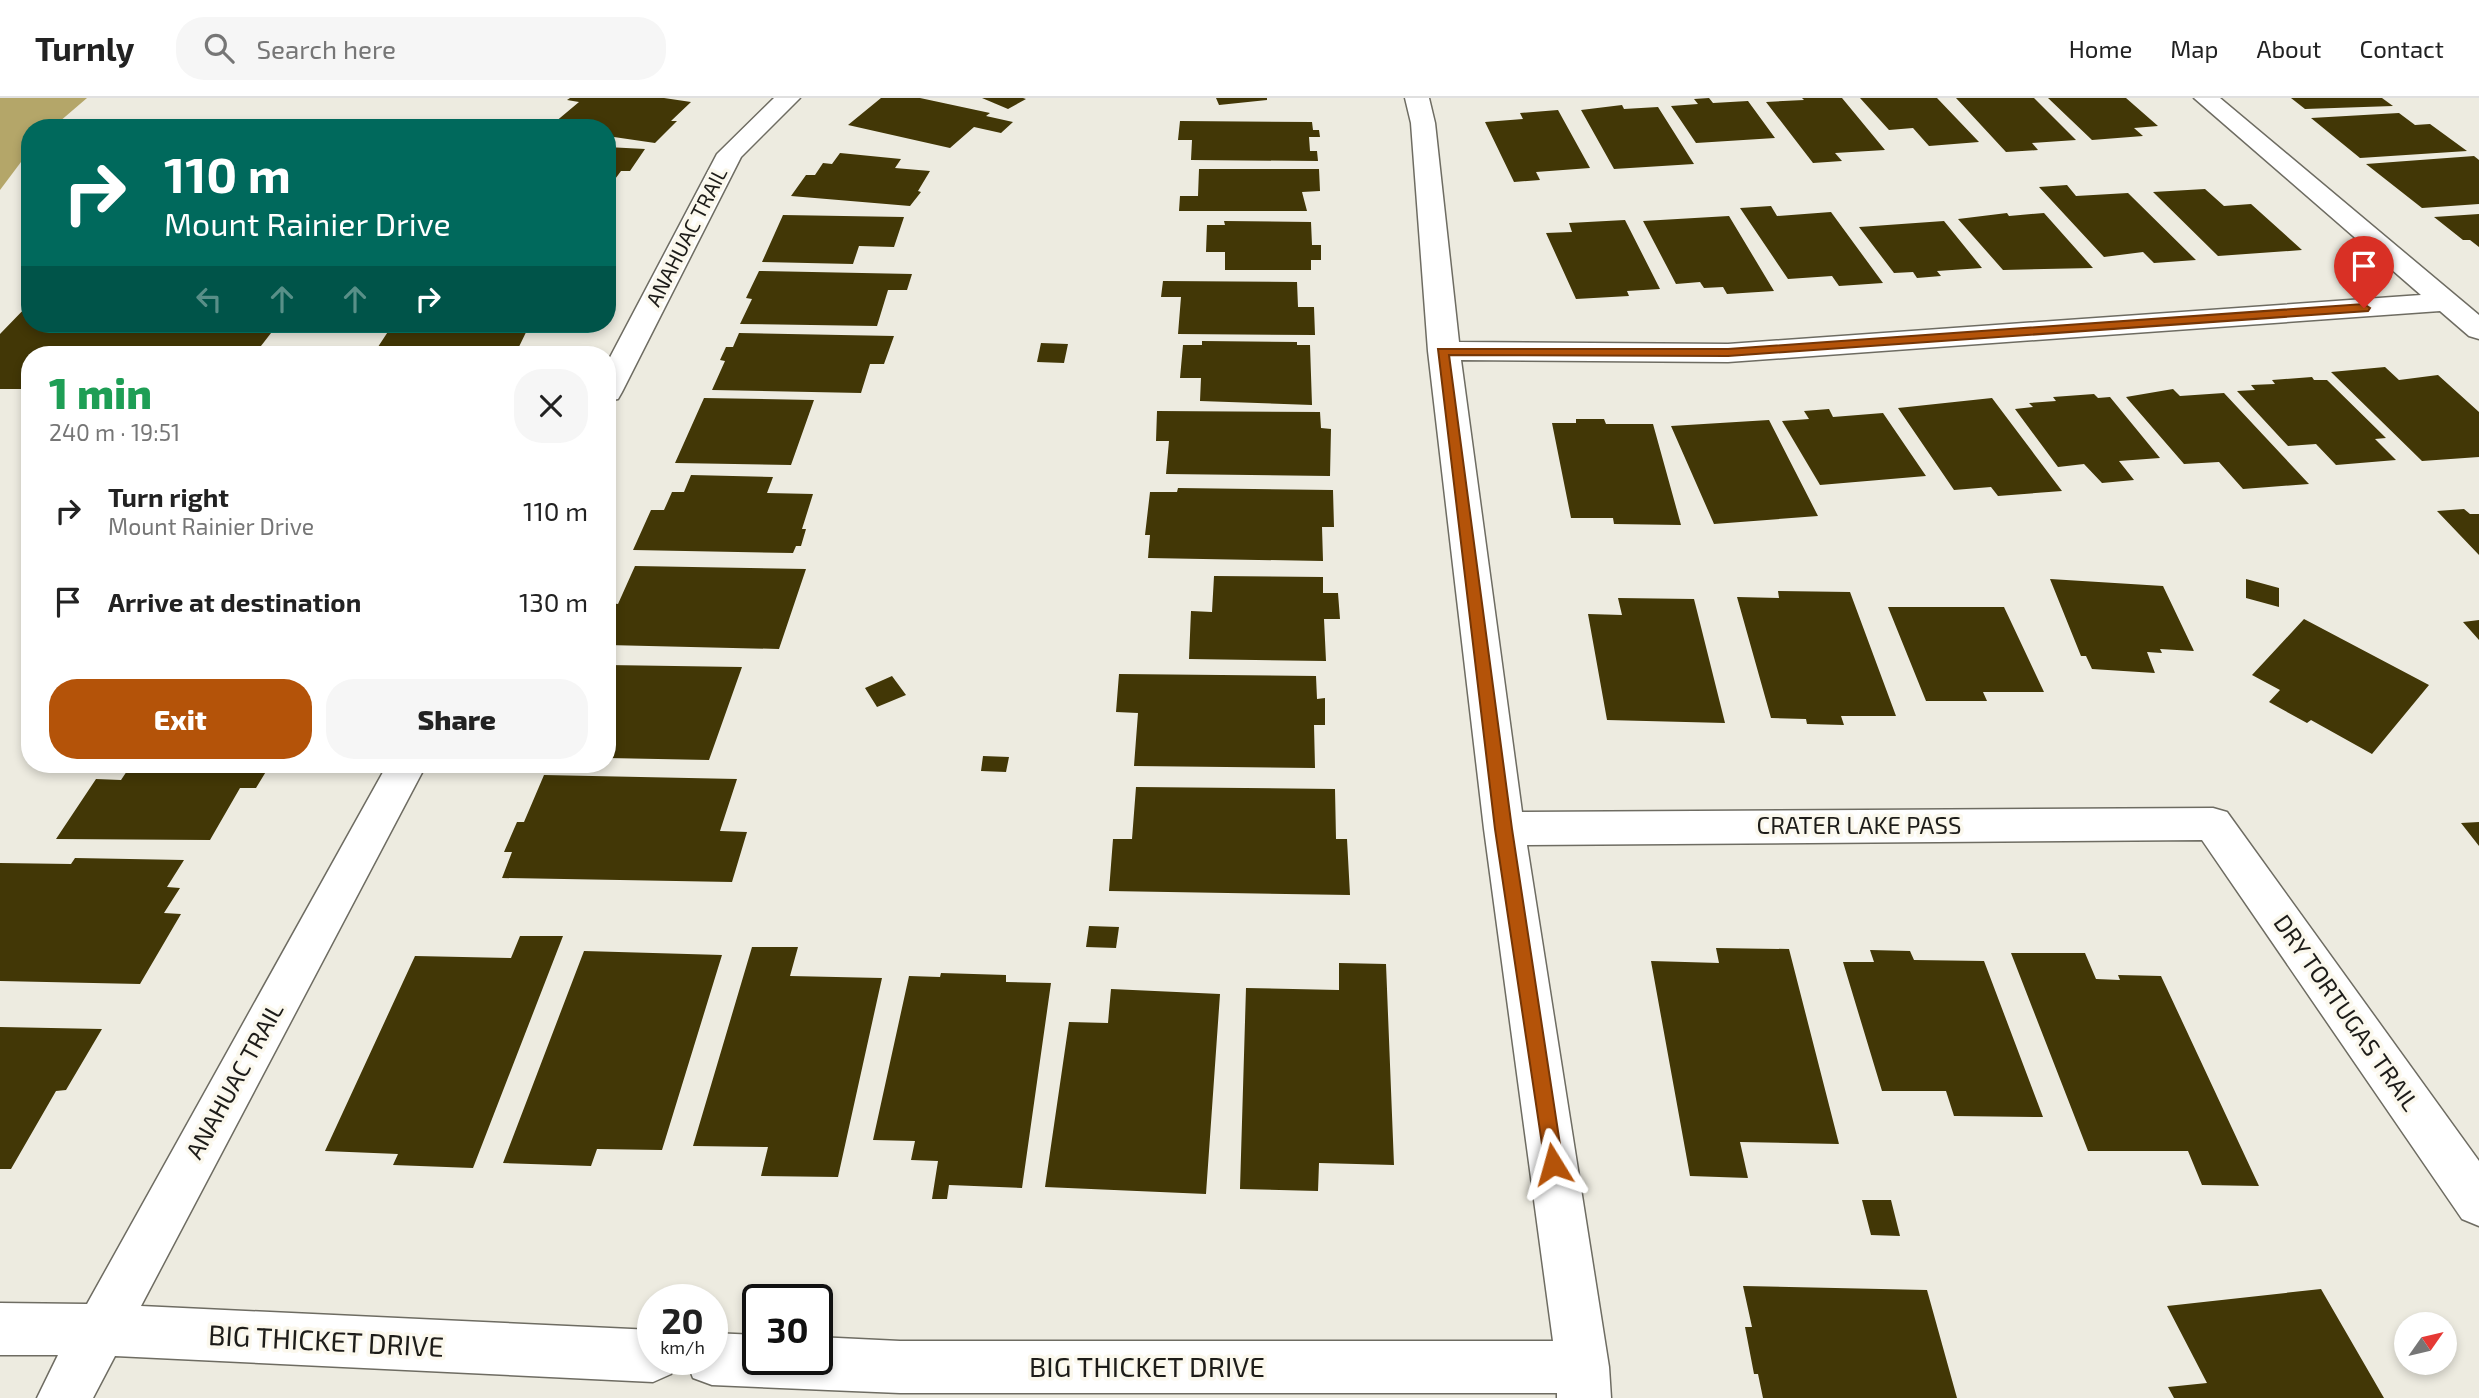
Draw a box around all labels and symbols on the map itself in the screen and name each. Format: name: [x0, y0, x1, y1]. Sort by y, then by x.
street label: ANAHUAC TRAIL: [640, 163, 732, 310]
pin: [2334, 236, 2394, 308]
street label: CRATER LAKE PASS: [1757, 810, 1961, 839]
street label: DRY TORTUGAS TRAIL: [2269, 908, 2426, 1116]
street label: ANAHUAC TRAIL: [179, 997, 289, 1164]
position arrow: [1516, 1127, 1590, 1201]
speed limit sign: 30: [742, 1284, 833, 1375]
north arrow: [2394, 1312, 2457, 1376]
street label: BIG THICKET DRIVE: [207, 1317, 445, 1363]
street label: BIG THICKET DRIVE: [1029, 1349, 1265, 1383]

